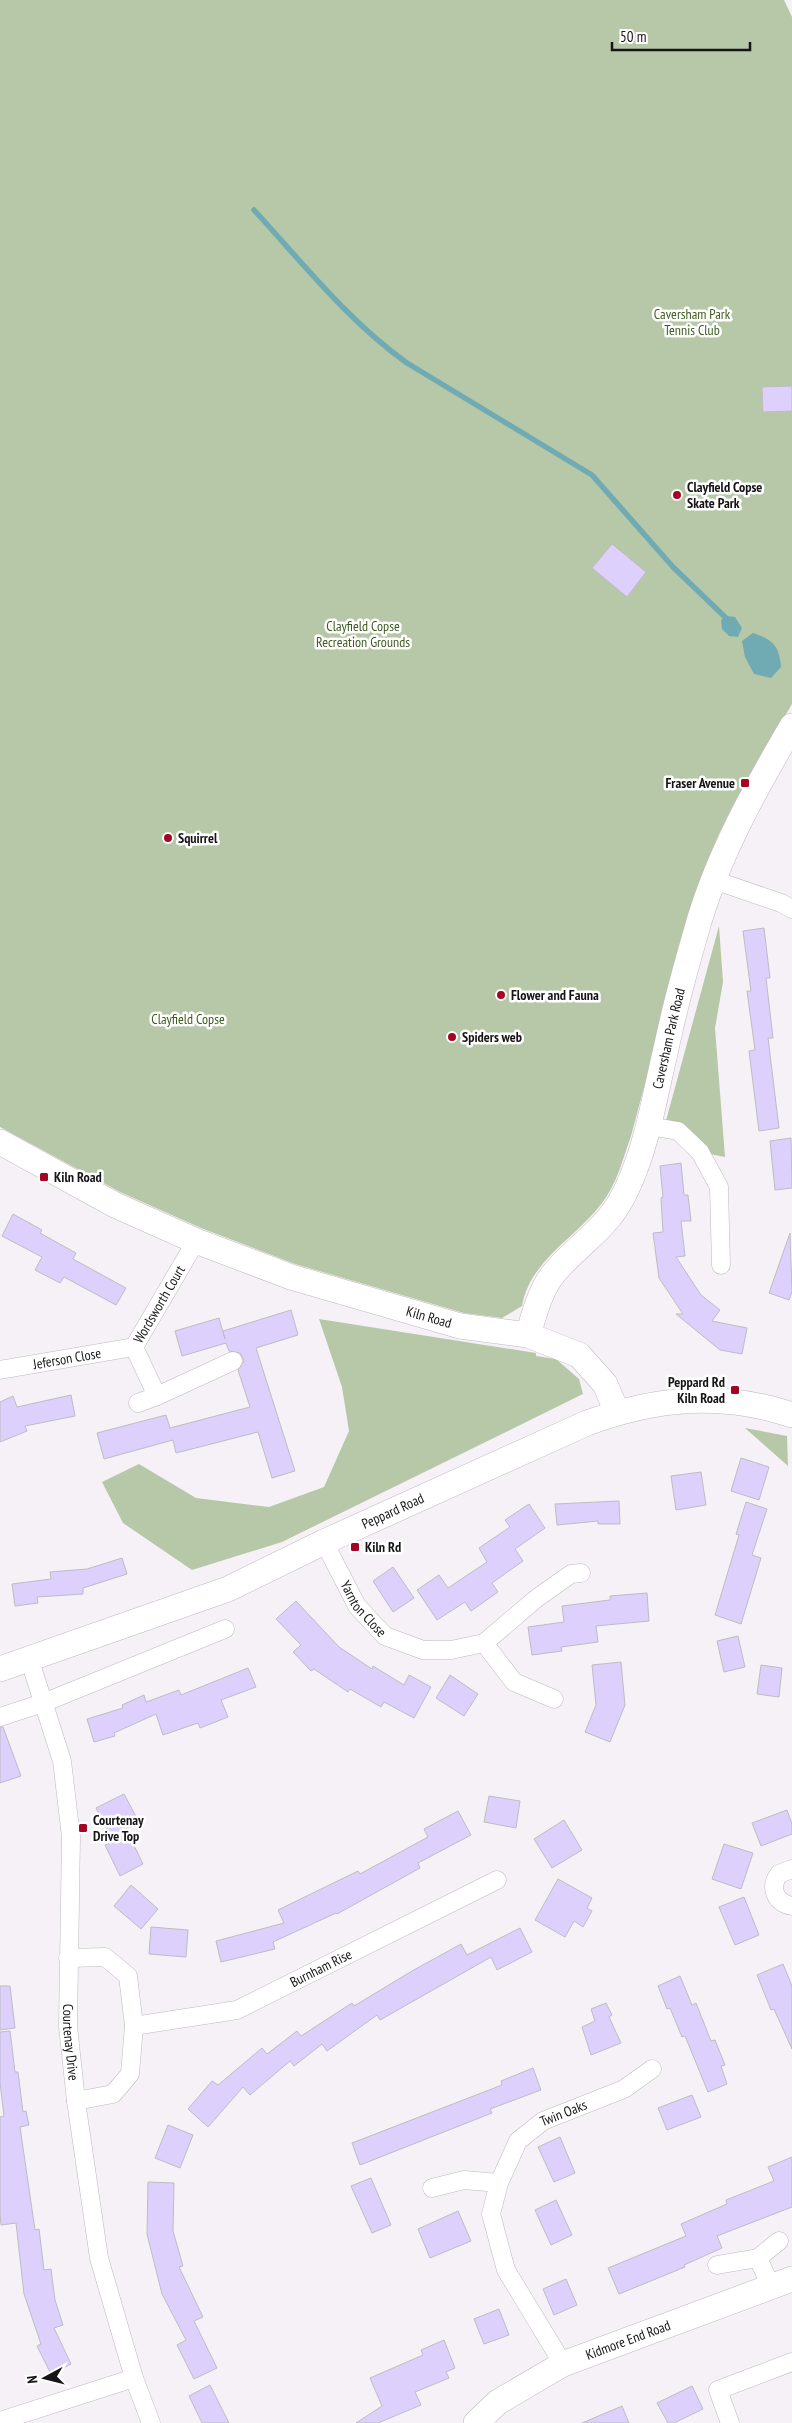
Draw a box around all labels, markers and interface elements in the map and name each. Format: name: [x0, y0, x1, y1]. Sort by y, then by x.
scale bar: [612, 20, 750, 52]
text: 50 m: [620, 27, 646, 46]
park label: Caversham Park Tennis Club: [654, 305, 731, 339]
place label: Clayfield Copse Skate Park: [687, 478, 762, 512]
marker: Clayfield Copse Skate Park: [671, 489, 683, 501]
park label: Clayfield Copse Recreation Grounds: [316, 617, 410, 651]
place label: Fraser Avenue: [666, 774, 735, 792]
marker: Fraser Avenue: [739, 777, 751, 789]
place label: Squirrel: [178, 829, 218, 847]
marker: Squirrel: [162, 832, 174, 844]
place label: Flower and Fauna: [511, 986, 599, 1004]
street label: Caversham Park Road: [648, 986, 689, 1090]
marker: Flower and Fauna: [495, 989, 507, 1001]
park label: Clayfield Copse: [151, 1010, 225, 1028]
place label: Spiders web: [462, 1028, 522, 1046]
marker: Spiders web: [446, 1031, 458, 1043]
place label: Kiln Road: [54, 1168, 102, 1186]
marker: Kiln Road: [38, 1171, 50, 1183]
street label: Wordsworth Court: [129, 1262, 189, 1346]
street label: Kiln Road: [404, 1302, 454, 1332]
street label: Jeferson Close: [31, 1344, 103, 1373]
place label: Peppard Rd Kiln Road: [668, 1373, 725, 1407]
marker: Peppard Rd Kiln Road: [729, 1384, 741, 1396]
street label: Peppard Road: [359, 1489, 427, 1533]
place label: Kiln Rd: [365, 1538, 401, 1556]
marker: Kiln Rd: [349, 1541, 361, 1553]
street label: Yarnton Close: [337, 1578, 390, 1641]
place label: Courtenay Drive Top: [93, 1811, 144, 1845]
marker: Courtenay Drive Top: [77, 1822, 89, 1834]
street label: Burnham Rise: [287, 1945, 355, 1991]
street label: Courtenay Drive: [59, 2004, 83, 2082]
street label: Twin Oaks: [537, 2096, 590, 2130]
street label: Kidmore End Road: [583, 2316, 673, 2364]
north arrow: [20, 2353, 70, 2403]
text: N: [23, 2375, 41, 2384]

